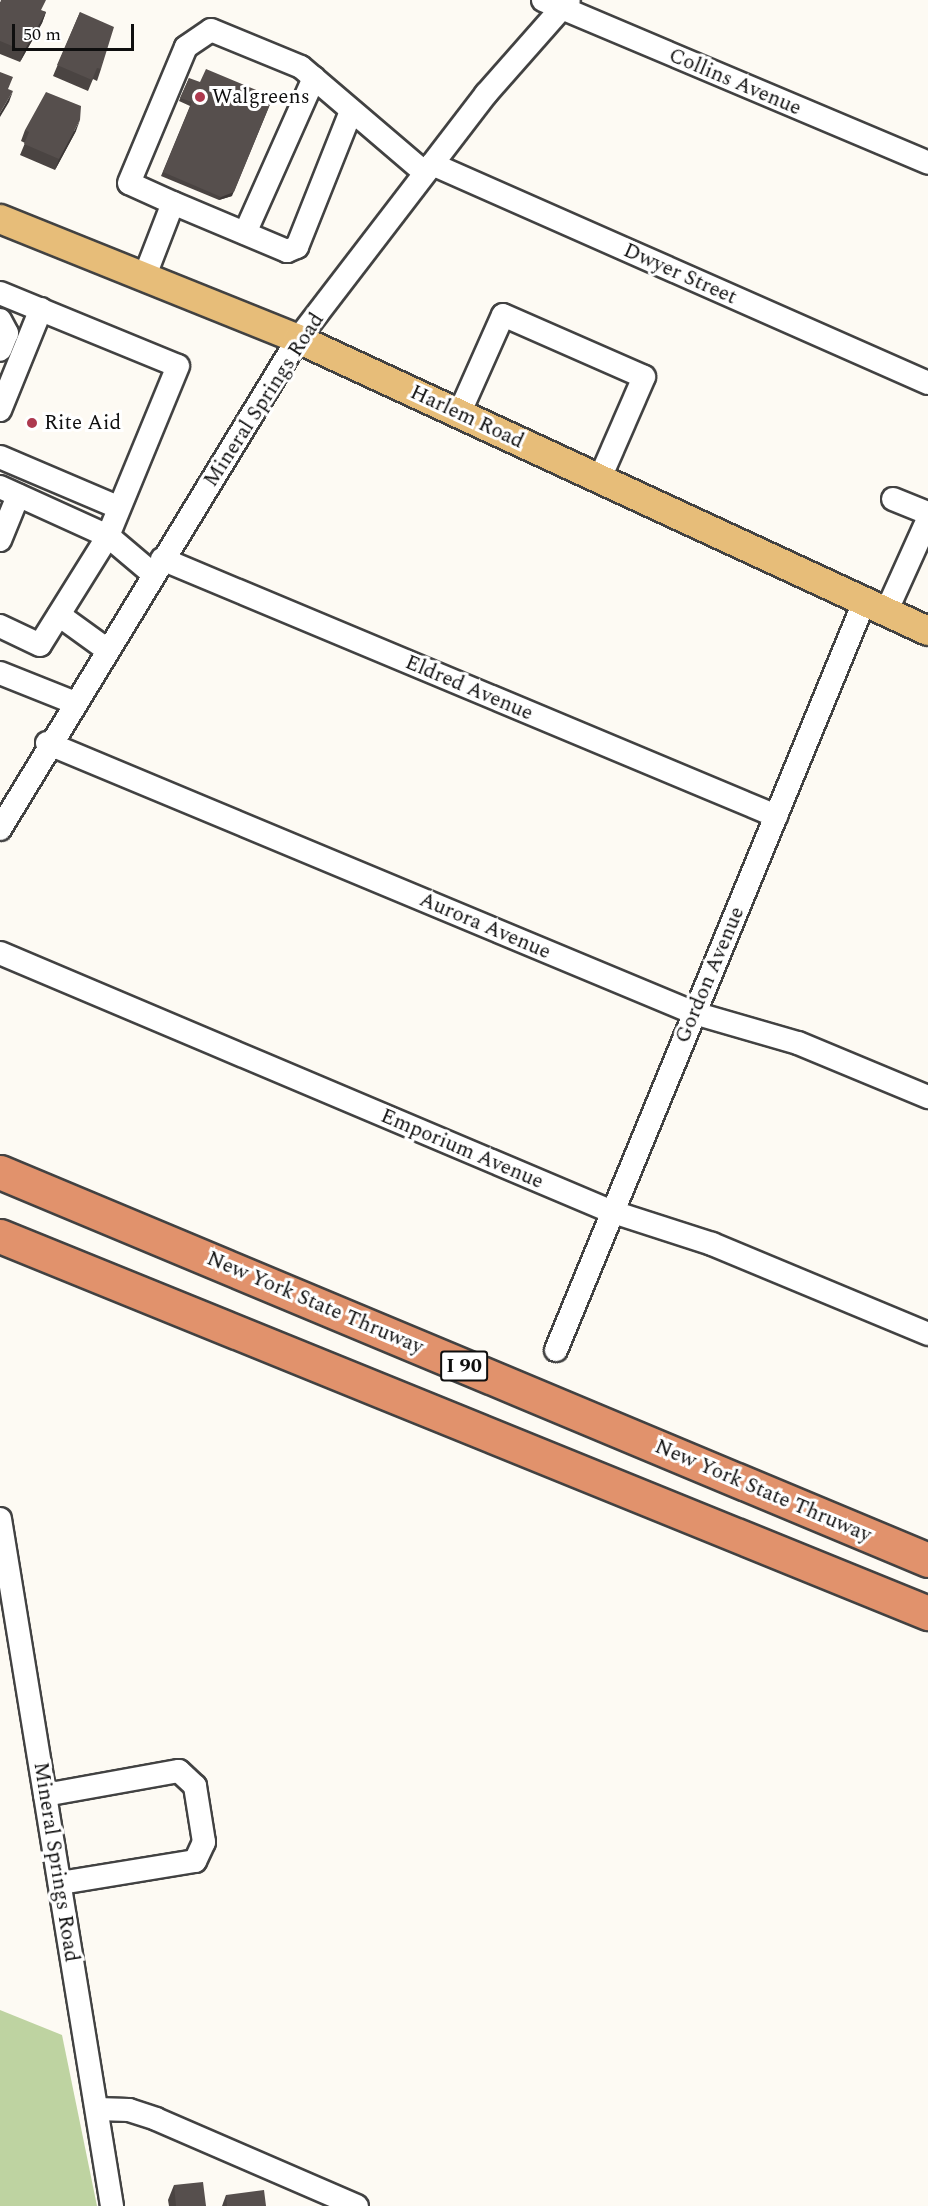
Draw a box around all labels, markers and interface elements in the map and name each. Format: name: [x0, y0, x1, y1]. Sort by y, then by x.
scale bar: [15, 12, 136, 50]
text: 50 m: [23, 21, 61, 48]
street label: Collins Avenue: [665, 43, 805, 121]
place label: Walgreens: [212, 84, 310, 110]
marker: Walgreens: [193, 90, 207, 104]
street label: Dwyer Street: [619, 238, 741, 310]
street label: Mineral Springs Road: [198, 308, 330, 492]
street label: Harlem Road: [406, 380, 528, 454]
place label: Rite Aid: [44, 410, 121, 436]
marker: Rite Aid: [25, 416, 39, 430]
street label: Eldred Avenue: [401, 650, 537, 726]
street label: Aurora Avenue: [416, 887, 554, 965]
street label: Gordon Avenue: [670, 903, 750, 1047]
street label: Emporium Avenue: [377, 1103, 547, 1195]
street label: New York State Thruway: [203, 1246, 427, 1360]
road number: I 90: [440, 1349, 488, 1383]
street label: New York State Thruway: [651, 1434, 875, 1548]
street label: Mineral Springs Road: [28, 1760, 84, 1964]

